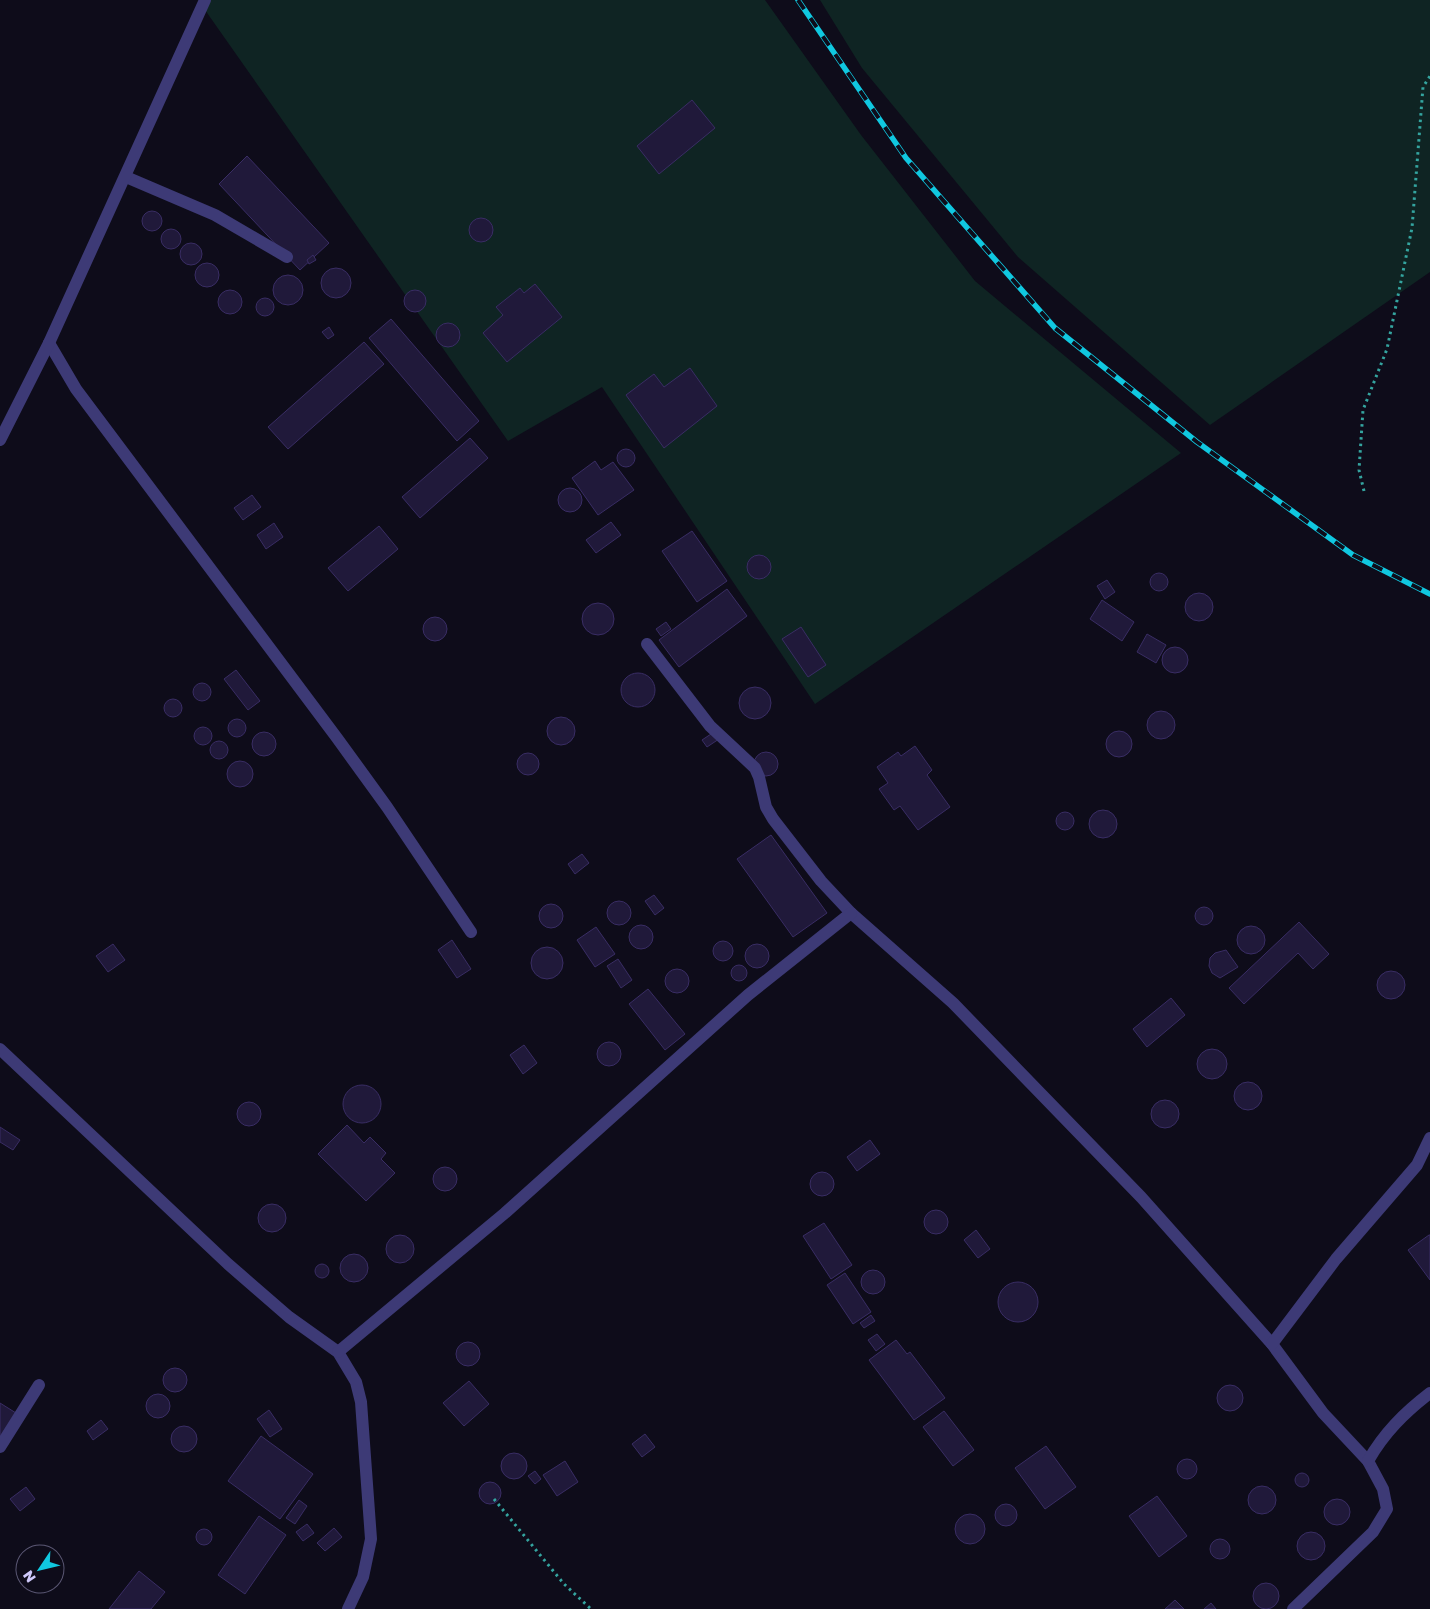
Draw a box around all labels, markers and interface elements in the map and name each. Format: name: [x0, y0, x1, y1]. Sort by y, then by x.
north arrow: [15, 1544, 65, 1594]
text: N: [19, 1568, 39, 1586]

